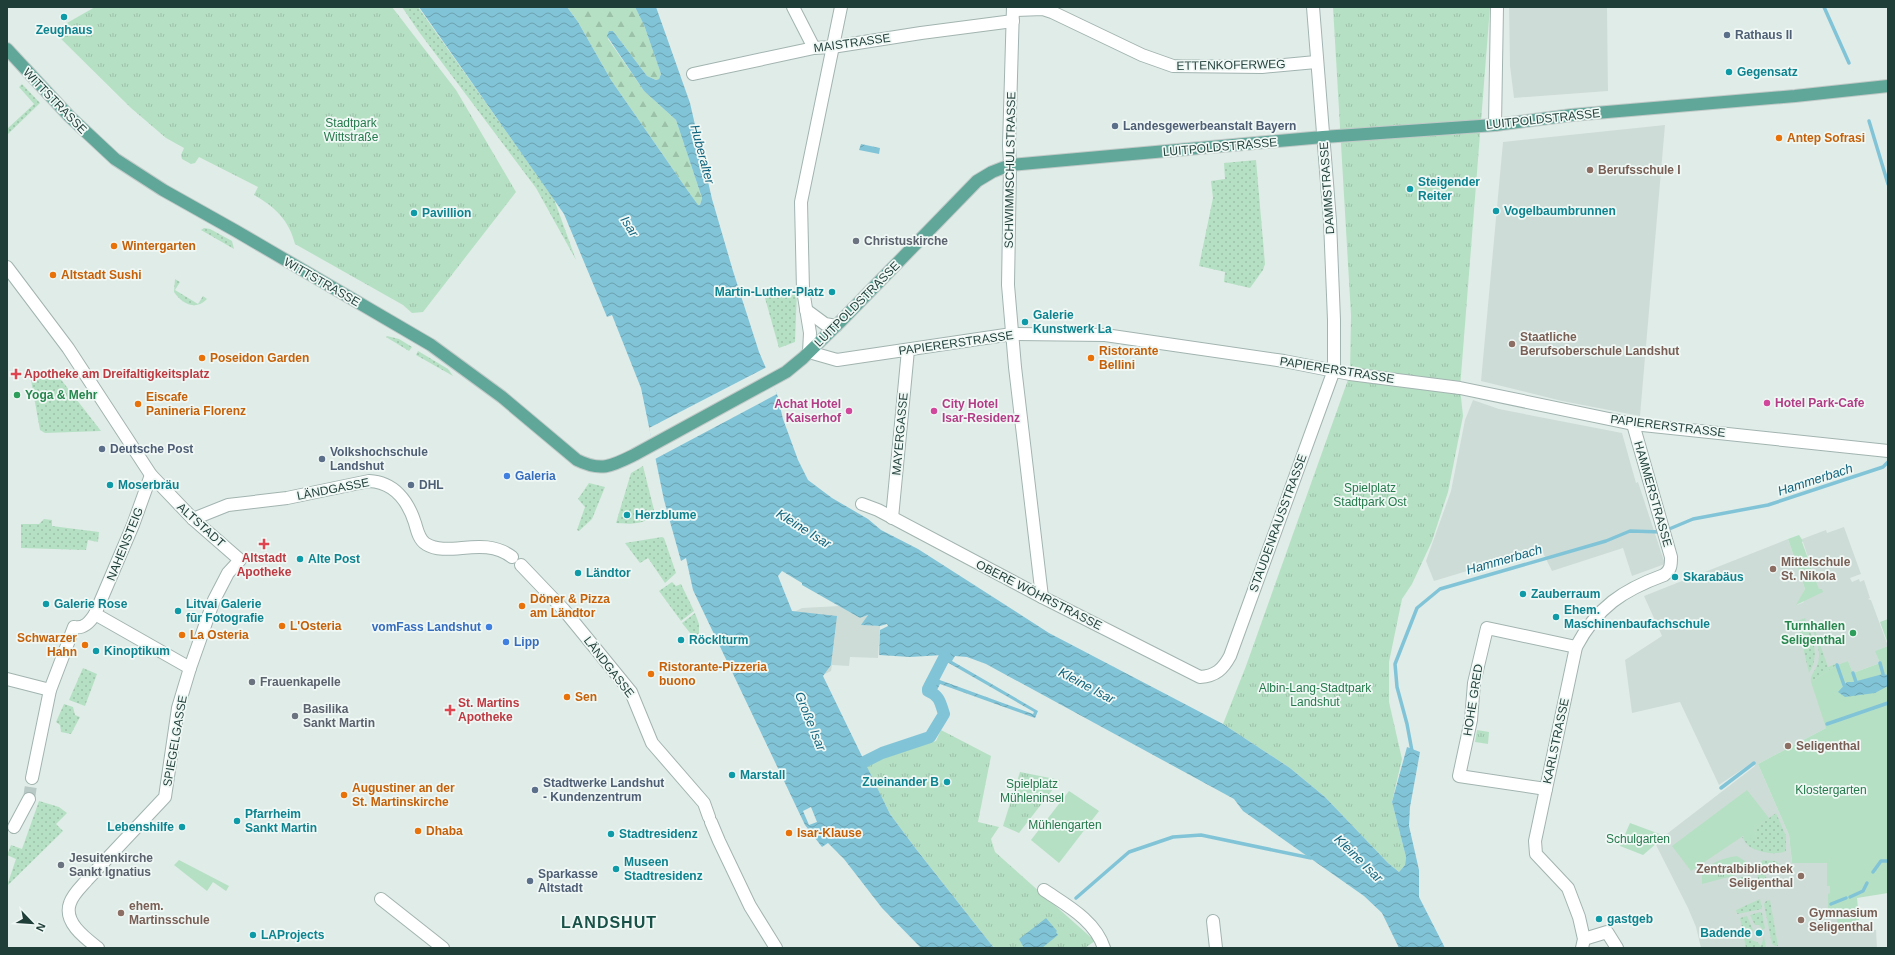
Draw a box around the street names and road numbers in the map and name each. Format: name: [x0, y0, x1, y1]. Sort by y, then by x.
street label: MAISTRASSE: [813, 31, 891, 55]
street label: ETTENKOFERWEG: [1176, 57, 1286, 73]
street label: WITTSTRASSE: [20, 65, 90, 137]
street label: SCHWIMMSCHULSTRASSE: [1002, 92, 1018, 248]
street label: LUITPOLDSTRASSE: [1485, 106, 1601, 132]
street label: LUITPOLDSTRASSE: [1162, 135, 1278, 159]
street label: DAMMSTRASSE: [1317, 141, 1337, 235]
street label: WITTSTRASSE: [282, 255, 362, 309]
street label: LUITPOLDSTRASSE: [811, 258, 903, 350]
street label: PAPIERERSTRASSE: [898, 328, 1014, 358]
street label: PAPIERERSTRASSE: [1279, 354, 1395, 386]
street label: MAYERGASSE: [889, 392, 911, 476]
street label: PAPIERERSTRASSE: [1610, 412, 1726, 440]
street label: HAMMERSTRASSE: [1631, 440, 1675, 548]
street label: STAUDENRAUSSTRASSE: [1246, 452, 1310, 594]
street label: LÄNDGASSE: [296, 475, 370, 503]
street label: ALTSTADT: [174, 500, 228, 551]
street label: NAHENSTEIG: [104, 505, 146, 583]
street label: OBERE WÖHRSTRASSE: [974, 557, 1104, 633]
street label: LÄNDGASSE: [581, 634, 637, 700]
street label: HOHE GRED: [1460, 663, 1486, 737]
street label: SPIEGELGASSE: [160, 694, 190, 788]
street label: KARLSTRASSE: [1540, 697, 1572, 785]

